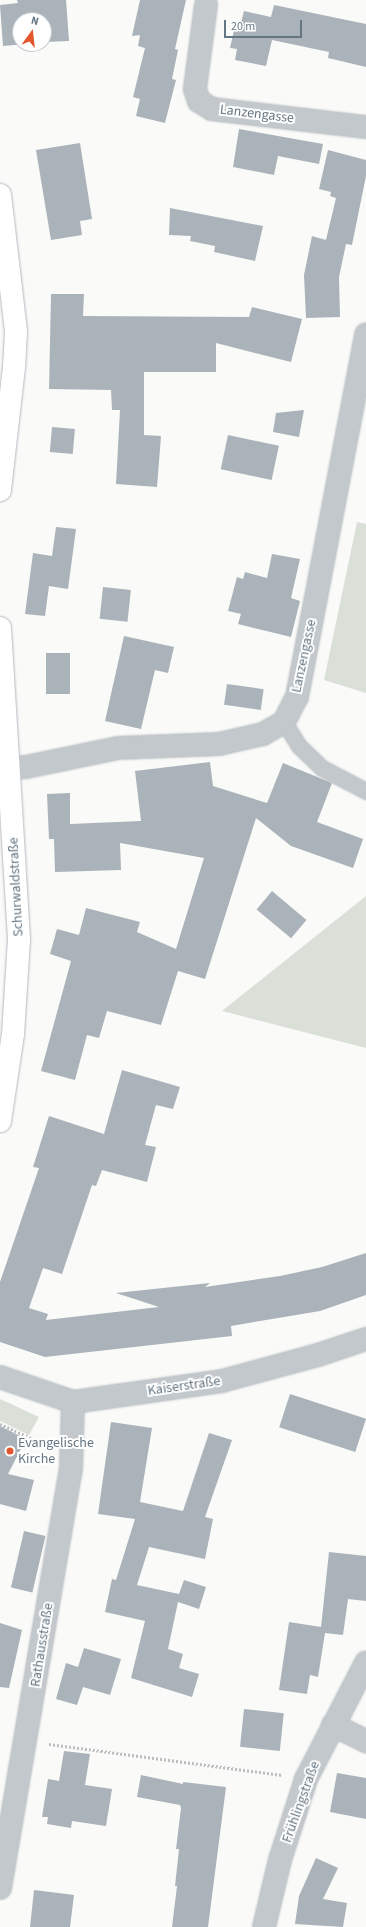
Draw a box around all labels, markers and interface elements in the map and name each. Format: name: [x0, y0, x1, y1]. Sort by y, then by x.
north arrow: [12, 12, 52, 52]
scale bar: [226, 12, 304, 38]
text: N: [29, 13, 40, 29]
text: 20 m: [231, 18, 255, 35]
street label: Lanzengasse: [219, 101, 295, 127]
street label: Lanzengasse: [288, 618, 320, 694]
street label: Schurwaldstraße: [5, 837, 27, 937]
street label: Kaiserstraße: [147, 1373, 221, 1399]
place label: Evangelische Kirche: [18, 1435, 94, 1468]
marker: Evangelische Kirche: [5, 1446, 15, 1456]
street label: Rathausstraße: [27, 1602, 57, 1688]
street label: Frühlingstraße: [279, 1759, 323, 1845]

